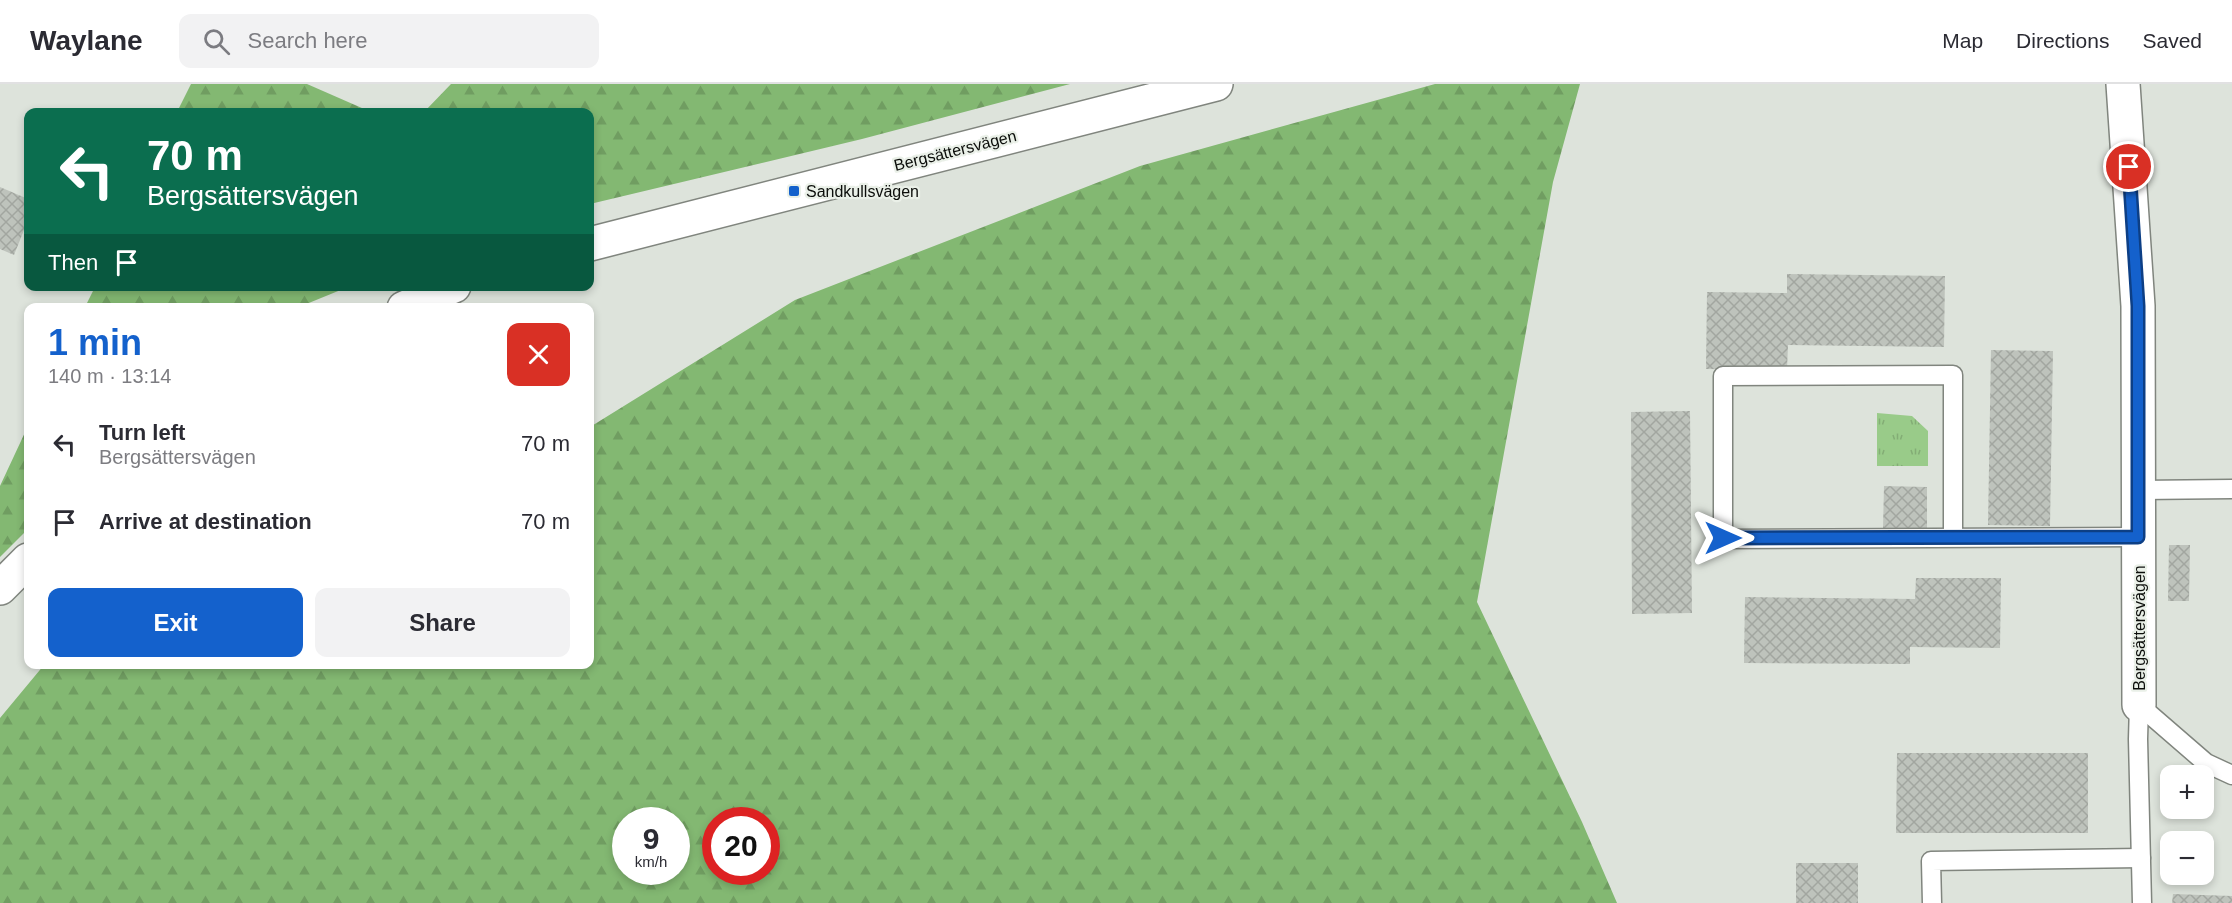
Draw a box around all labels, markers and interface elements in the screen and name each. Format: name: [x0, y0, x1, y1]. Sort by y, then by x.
search box: [179, 14, 599, 68]
text: Waylane: [30, 25, 143, 56]
icon: search: [200, 25, 233, 58]
text: Search here: [248, 28, 367, 53]
text: Map: [1942, 29, 1983, 52]
text: Directions: [2016, 29, 2109, 52]
text: Saved: [2142, 29, 2202, 52]
street label: Bergsättersvägen: [892, 127, 1018, 174]
icon: left: [48, 132, 126, 210]
text: 70 m: [147, 132, 243, 179]
pin: [2103, 141, 2154, 192]
icon: arrive: [2112, 150, 2145, 183]
text: Bergsättersvägen: [147, 181, 359, 211]
place label: Sandkullsvägen: [806, 183, 919, 200]
marker: Sandkullsvägen: [787, 184, 801, 198]
icon: arrive: [110, 246, 143, 279]
text: Then: [48, 250, 98, 275]
text: 1 min: [48, 322, 142, 363]
button: close: [507, 323, 570, 386]
text: 140 m · 13:14: [48, 365, 171, 387]
text: Turn left: [99, 420, 185, 445]
icon: left: [48, 428, 81, 461]
text: 70 m: [521, 431, 570, 456]
text: Bergsättersvägen: [99, 446, 256, 468]
icon: arrive: [48, 506, 81, 539]
position arrow: [1691, 506, 1755, 570]
text: Arrive at destination: [99, 509, 312, 534]
text: 70 m: [521, 509, 570, 534]
street label: Bergsättersvägen: [2131, 565, 2148, 691]
button: Exit: [48, 588, 303, 657]
button: Share: [315, 588, 570, 657]
map controls: [2160, 765, 2214, 885]
button: +: [2160, 765, 2214, 819]
speed limit sign: 20: [702, 807, 780, 885]
text: 9: [643, 822, 659, 855]
button: −: [2160, 831, 2214, 885]
text: km/h: [635, 853, 667, 870]

